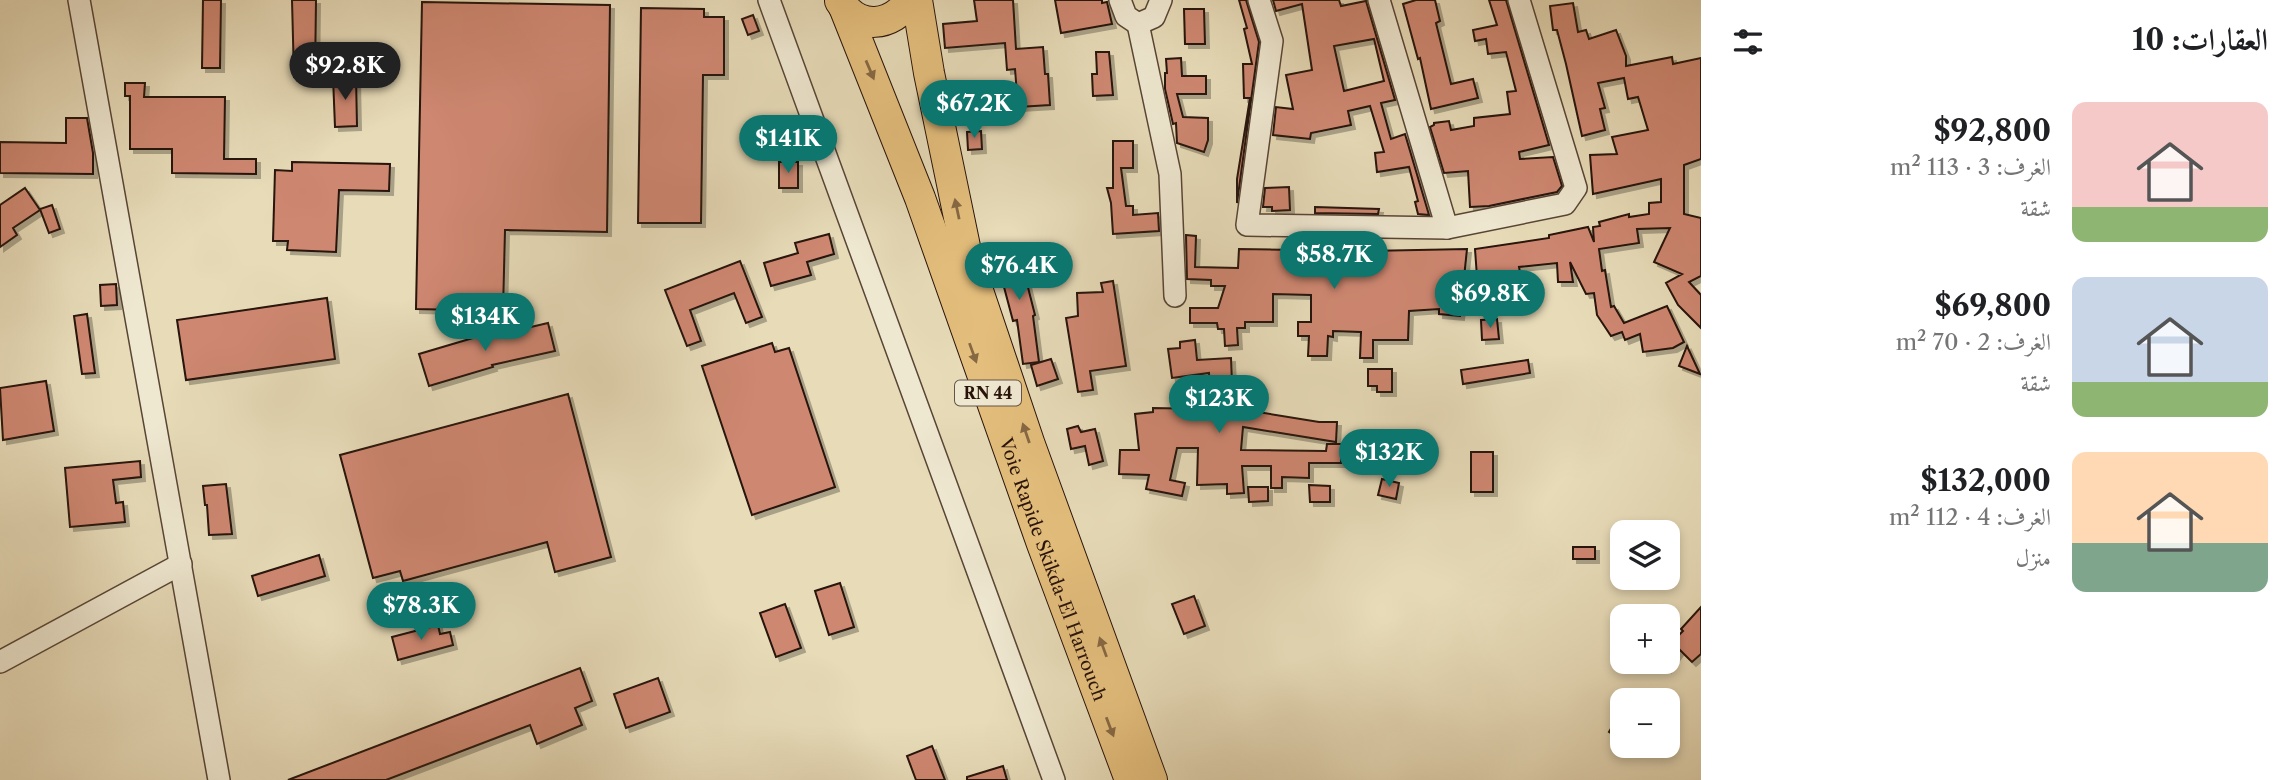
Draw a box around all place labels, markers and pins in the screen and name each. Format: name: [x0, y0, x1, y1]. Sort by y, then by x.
pin: $92.8K: [288, 42, 402, 102]
pin: $67.2K: [917, 80, 1031, 140]
pin: $141K: [739, 116, 837, 175]
pin: $58.7K: [1277, 232, 1391, 291]
pin: $76.4K: [962, 243, 1076, 302]
pin: $69.8K: [1433, 270, 1547, 330]
pin: $134K: [436, 294, 534, 353]
pin: $123K: [1170, 376, 1268, 435]
pin: $132K: [1340, 430, 1438, 489]
pin: $78.3K: [364, 582, 478, 642]

